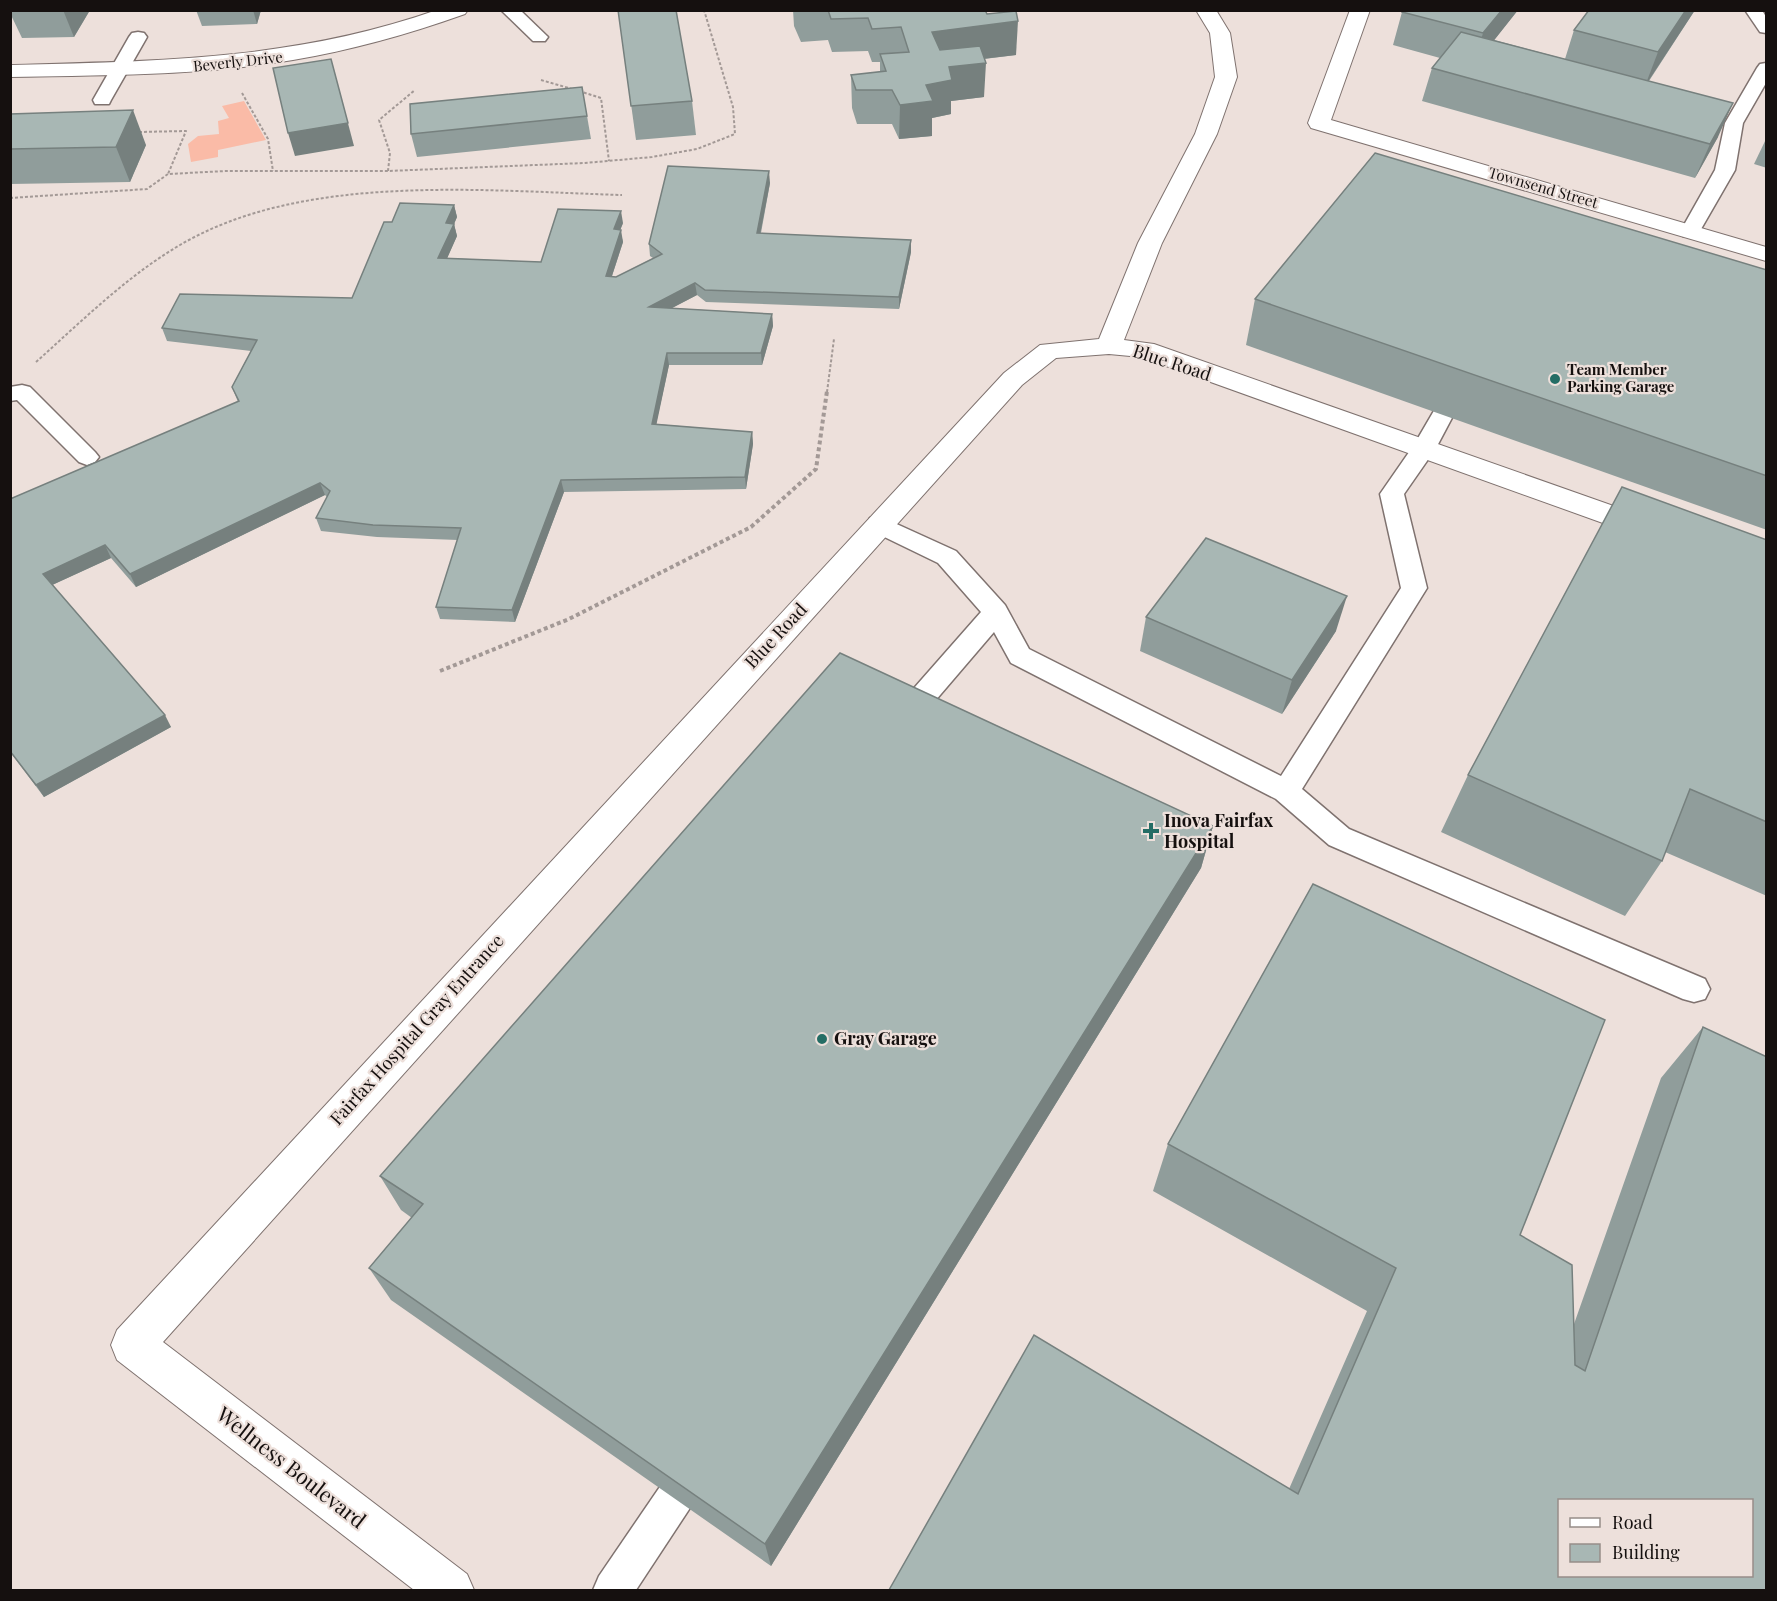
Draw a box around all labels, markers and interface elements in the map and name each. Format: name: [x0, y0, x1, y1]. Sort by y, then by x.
street label: Beverly Drive: [192, 46, 284, 76]
street label: Townsend Street: [1486, 162, 1601, 212]
street label: Blue Road: [1130, 338, 1215, 386]
place label: Team Member Parking Garage: [1567, 359, 1675, 396]
marker: Team Member Parking Garage: [1548, 372, 1562, 386]
street label: Blue Road: [739, 597, 812, 673]
place label: Inova Fairfax Hospital: [1164, 808, 1273, 853]
marker: Inova Fairfax Hospital: [1142, 822, 1160, 840]
street label: Fairfax Hospital Gray Entrance: [324, 929, 508, 1130]
place label: Gray Garage: [834, 1026, 937, 1050]
marker: Gray Garage: [815, 1032, 829, 1046]
street label: Wellness Boulevard: [211, 1399, 373, 1534]
legend: [1558, 1499, 1753, 1577]
text: Road: [1612, 1510, 1653, 1534]
text: Building: [1612, 1540, 1680, 1564]

